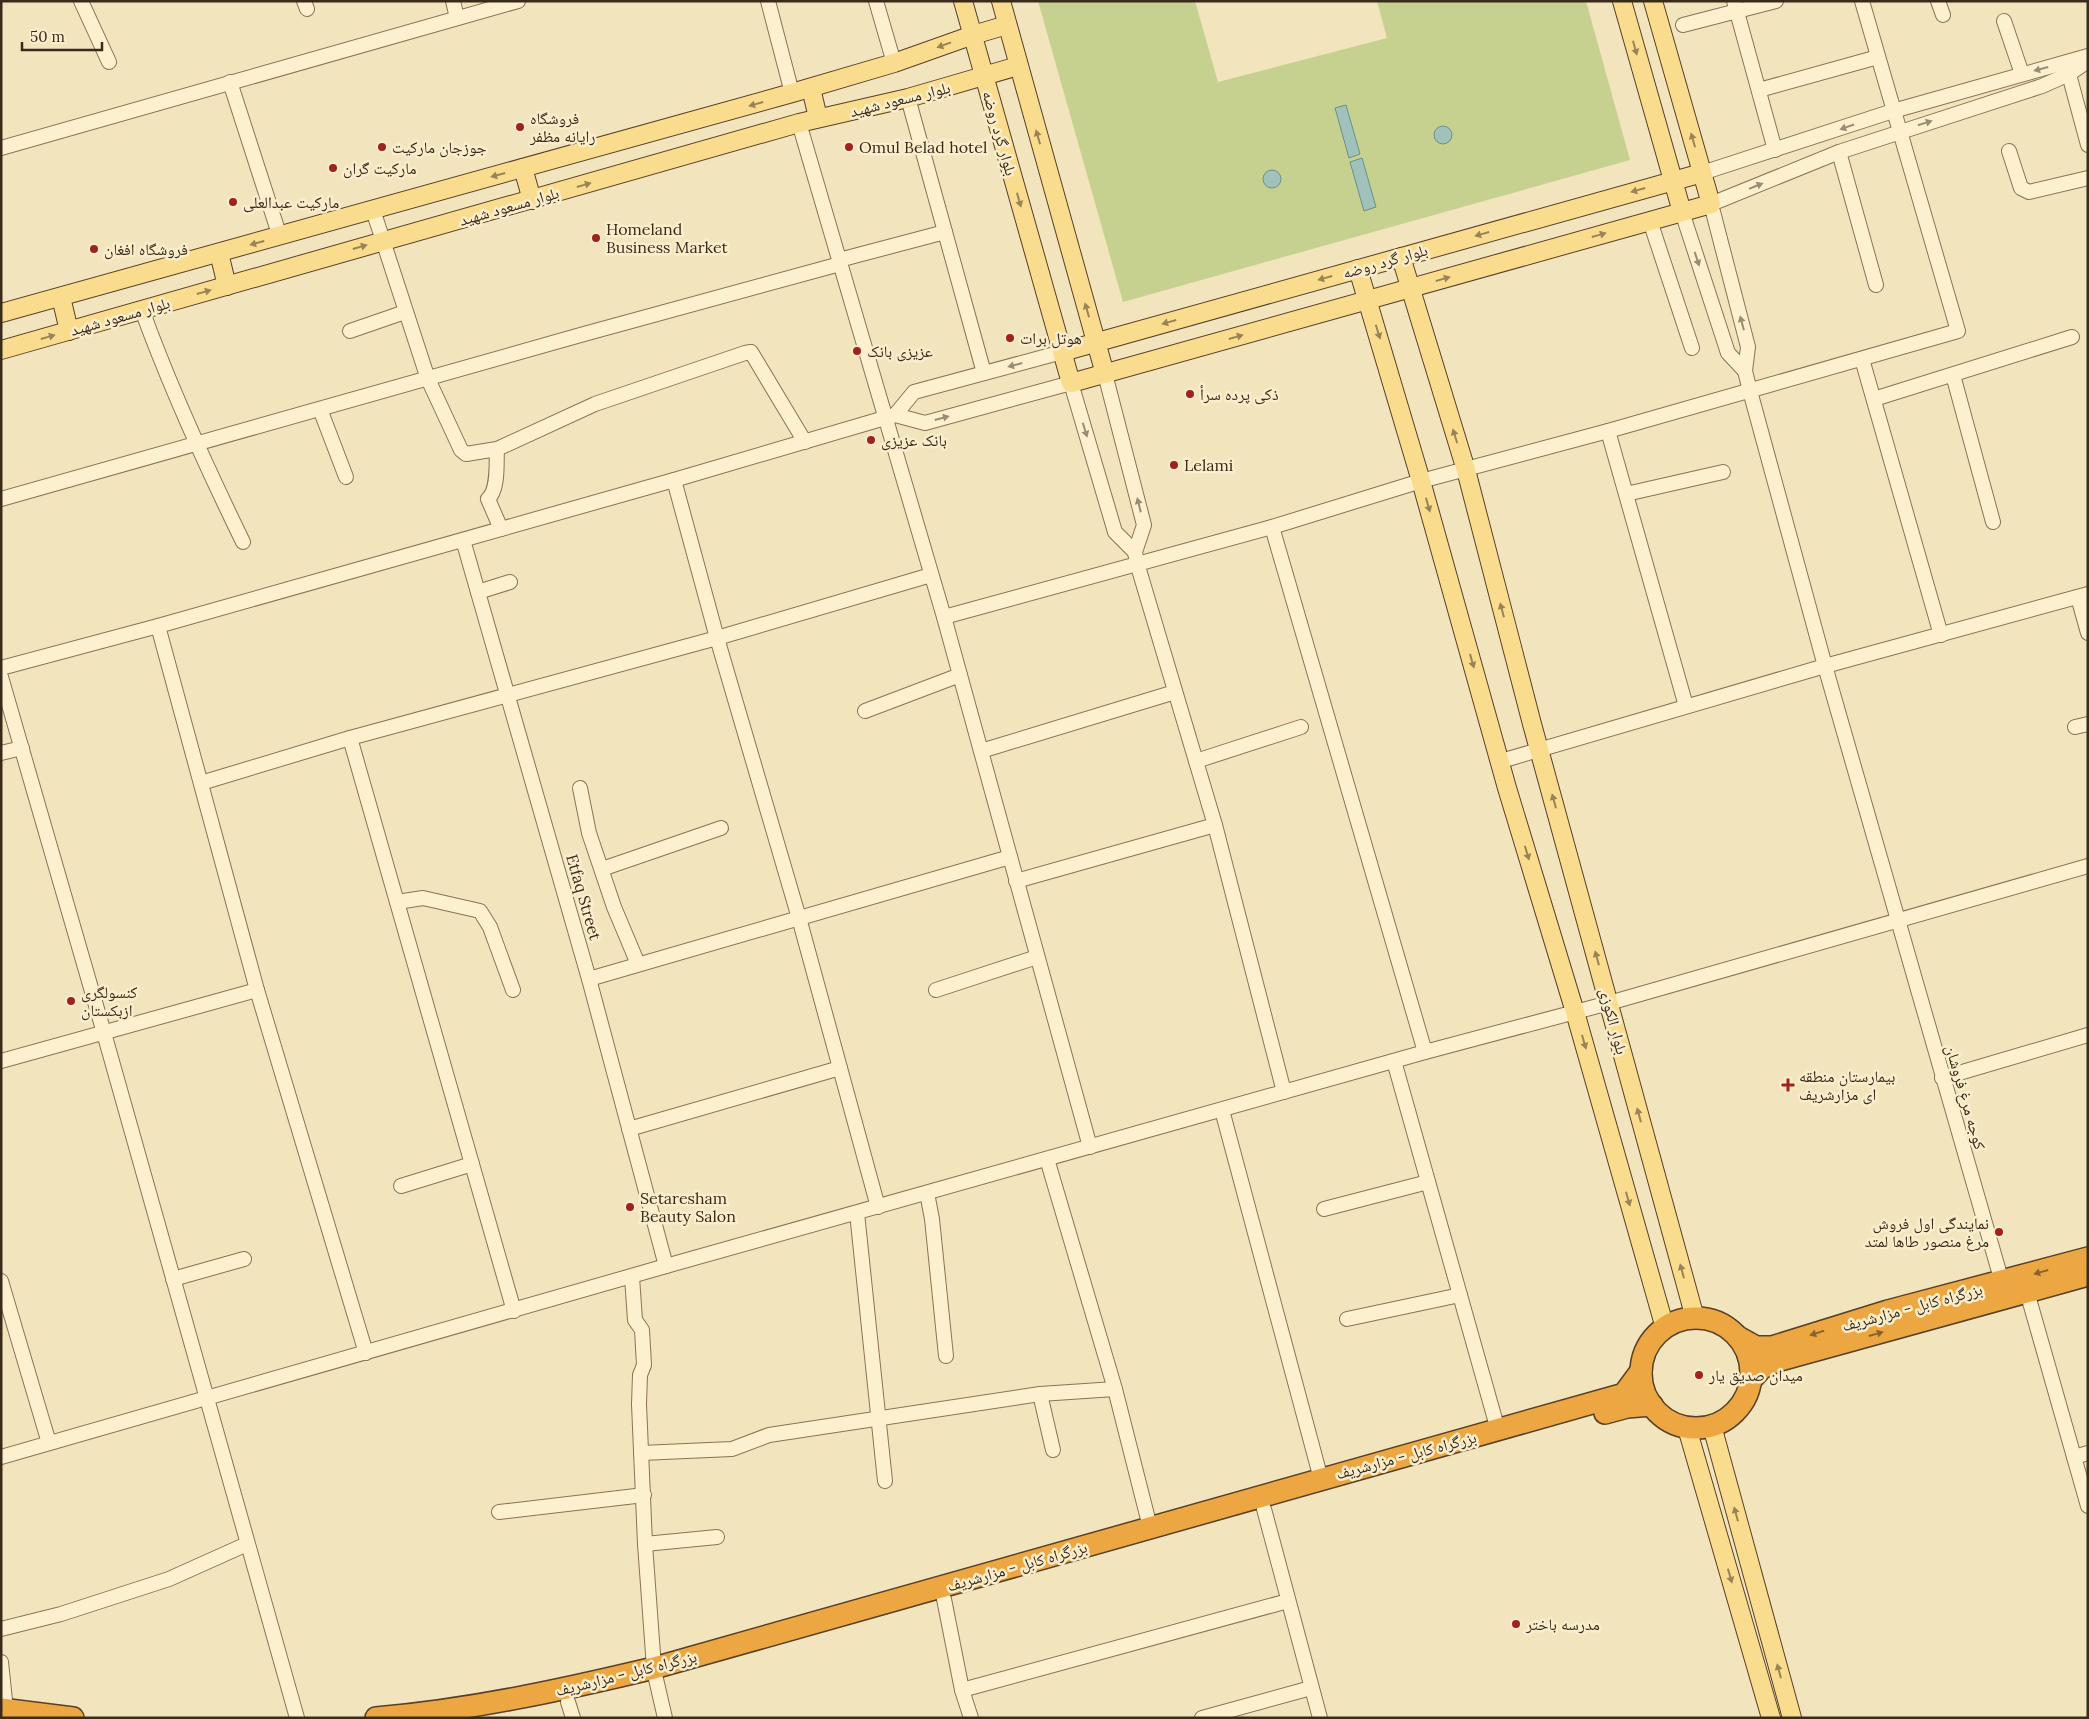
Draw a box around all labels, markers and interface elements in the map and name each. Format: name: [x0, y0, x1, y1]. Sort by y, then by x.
scale bar: [22, 20, 102, 52]
text: 50 m: [30, 27, 65, 46]
one-way arrow: [936, 41, 951, 49]
one-way arrow: [1632, 41, 1640, 56]
one-way arrow: [2033, 65, 2048, 73]
street label: بلوار مسعود شهید: [848, 77, 952, 121]
street label: بلوار گرد روضه: [978, 88, 1022, 178]
one-way arrow: [748, 100, 763, 108]
place label: فروشگاه رایانه مظفر: [529, 108, 595, 146]
one-way arrow: [1917, 119, 1932, 127]
marker: فروشگاه رایانه مظفر: [514, 121, 526, 133]
one-way arrow: [1839, 123, 1854, 131]
one-way arrow: [1034, 129, 1042, 144]
one-way arrow: [1688, 133, 1696, 148]
place label: جوزجان مارکیت: [392, 137, 487, 158]
place label: Omul Belad hotel: [859, 137, 987, 157]
marker: جوزجان مارکیت: [376, 141, 388, 153]
marker: Omul Belad hotel: [843, 141, 855, 153]
place label: مارکیت گران: [343, 158, 417, 179]
marker: مارکیت گران: [327, 162, 339, 174]
one-way arrow: [490, 172, 505, 180]
one-way arrow: [577, 181, 592, 189]
street label: بلوار مسعود شهید: [457, 182, 561, 230]
one-way arrow: [1749, 182, 1764, 190]
one-way arrow: [1630, 187, 1645, 195]
place label: مارکیت عبدالعلی: [243, 192, 339, 213]
one-way arrow: [1015, 192, 1023, 207]
marker: مارکیت عبدالعلی: [227, 196, 239, 208]
place label: Homeland Business Market: [606, 219, 729, 257]
one-way arrow: [1474, 231, 1489, 239]
one-way arrow: [1592, 231, 1607, 239]
marker: Homeland Business Market: [590, 232, 602, 244]
place label: فروشگاه افغان: [104, 239, 188, 260]
one-way arrow: [250, 239, 265, 247]
street label: بلوار گرد روضه: [1340, 239, 1430, 283]
marker: فروشگاه افغان: [88, 243, 100, 255]
one-way arrow: [353, 243, 368, 251]
one-way arrow: [1694, 251, 1701, 266]
one-way arrow: [1318, 274, 1333, 282]
one-way arrow: [1435, 275, 1450, 283]
one-way arrow: [197, 288, 212, 296]
street label: بلوار مسعود شهید: [68, 292, 172, 340]
one-way arrow: [1083, 303, 1091, 318]
one-way arrow: [1738, 316, 1746, 331]
one-way arrow: [1161, 318, 1176, 326]
one-way arrow: [1374, 325, 1382, 340]
place label: هوتل برات: [1020, 328, 1082, 349]
one-way arrow: [41, 332, 56, 340]
marker: هوتل برات: [1004, 332, 1016, 344]
one-way arrow: [1228, 333, 1243, 341]
place label: عزیزی بانک: [867, 341, 933, 362]
marker: عزیزی بانک: [851, 345, 863, 357]
one-way arrow: [1007, 361, 1022, 369]
place label: ذکی پرده سرأ: [1200, 384, 1279, 405]
marker: ذکی پرده سرأ: [1184, 388, 1196, 400]
one-way arrow: [935, 414, 950, 422]
one-way arrow: [1081, 423, 1089, 438]
one-way arrow: [1451, 428, 1459, 443]
place label: بانک عزیزی: [881, 430, 947, 451]
marker: بانک عزیزی: [865, 434, 877, 446]
place label: Lelami: [1184, 455, 1233, 475]
marker: Lelami: [1168, 459, 1180, 471]
one-way arrow: [1135, 498, 1143, 513]
one-way arrow: [1425, 498, 1433, 513]
one-way arrow: [1498, 602, 1506, 617]
one-way arrow: [1468, 654, 1476, 669]
one-way arrow: [1549, 794, 1557, 809]
one-way arrow: [1524, 846, 1532, 861]
street label: Etfaq Street: [562, 852, 606, 943]
one-way arrow: [1592, 950, 1600, 965]
place label: کنسولگری ازبکستان: [81, 982, 138, 1021]
street label: بلوار الکوزی: [1595, 986, 1632, 1057]
marker: کنسولگری ازبکستان: [65, 995, 77, 1007]
one-way arrow: [1580, 1035, 1588, 1050]
street label: كوجه مرغ فروشان: [1941, 1042, 1991, 1152]
place label: بیمارستان منطقه ای مزارشریف: [1799, 1066, 1895, 1105]
marker: بیمارستان منطقه ای مزارشریف: [1781, 1078, 1795, 1092]
one-way arrow: [1635, 1107, 1643, 1122]
place label: Setaresham Beauty Salon: [640, 1188, 736, 1226]
one-way arrow: [1625, 1191, 1633, 1206]
marker: Setaresham Beauty Salon: [624, 1201, 636, 1213]
place label: نمایندگی اول فروش مرغ منصور طاها لمتد: [1865, 1213, 1989, 1252]
marker: نمایندگی اول فروش مرغ منصور طاها لمتد: [1993, 1226, 2005, 1238]
one-way arrow: [1678, 1264, 1686, 1279]
one-way arrow: [2033, 1268, 2048, 1276]
street label: بزرگراه کابل - مزارشریف: [1839, 1279, 1985, 1336]
one-way arrow: [1869, 1329, 1884, 1337]
one-way arrow: [1809, 1330, 1824, 1337]
place label: میدان صدیق یار: [1708, 1365, 1803, 1386]
marker: میدان صدیق یار: [1693, 1369, 1705, 1381]
street label: بزرگراه کابل - مزارشریف: [1333, 1427, 1479, 1484]
one-way arrow: [1732, 1506, 1740, 1522]
street label: بزرگراه کابل - مزارشریف: [945, 1536, 1090, 1597]
one-way arrow: [1726, 1568, 1734, 1583]
place label: مدرسه باختر: [1525, 1614, 1600, 1634]
marker: مدرسه باختر: [1510, 1618, 1522, 1630]
street label: بزرگراه کابل - مزارشریف: [553, 1646, 699, 1701]
one-way arrow: [1775, 1663, 1783, 1678]

